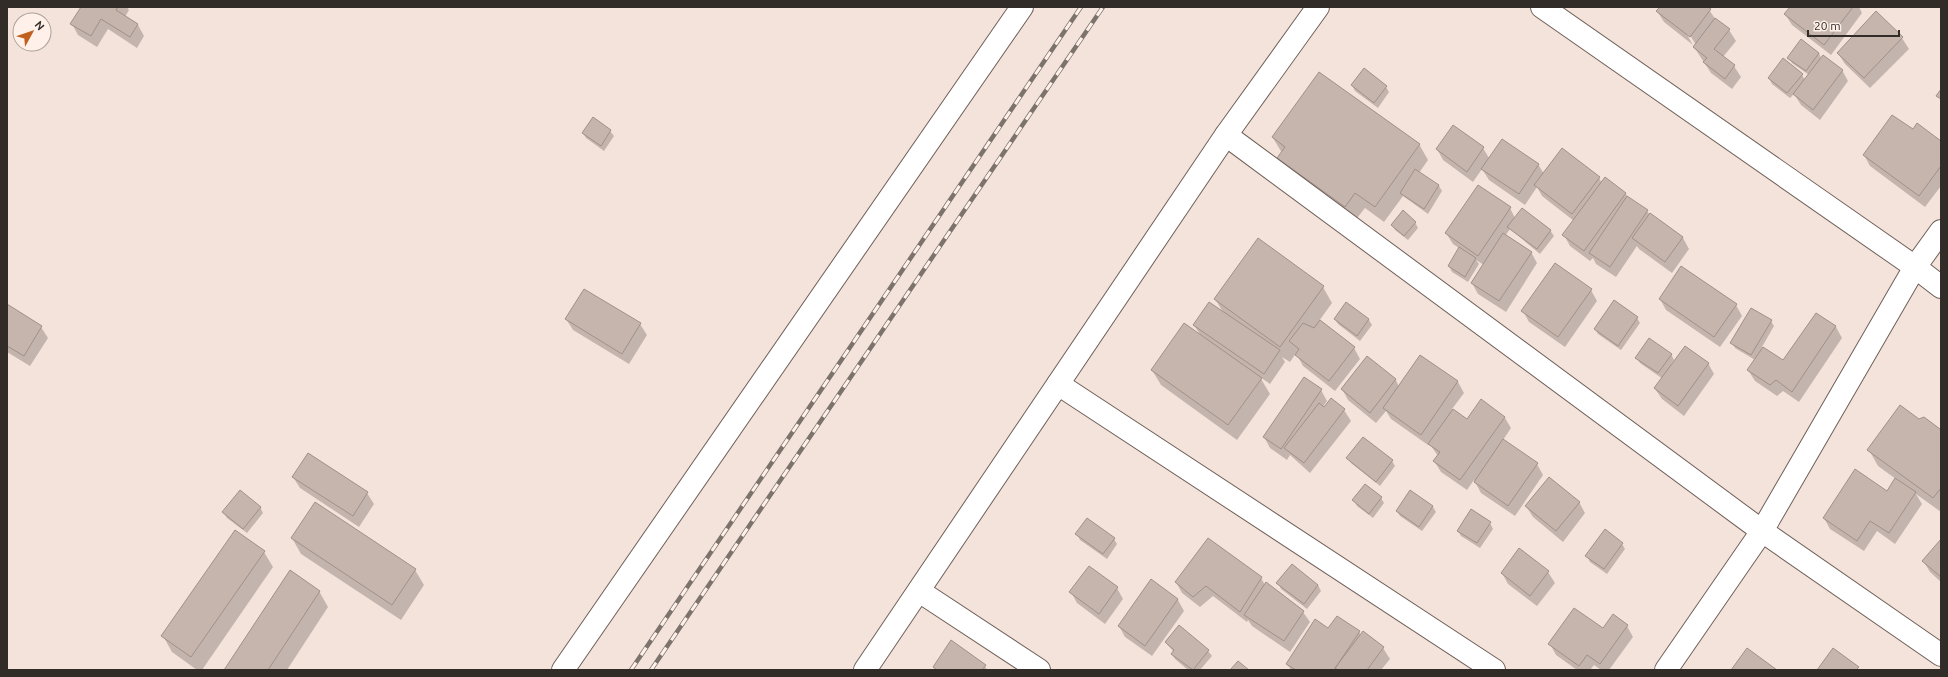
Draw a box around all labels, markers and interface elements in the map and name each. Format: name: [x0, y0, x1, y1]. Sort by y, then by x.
north arrow: [12, 12, 52, 52]
scale bar: [1808, 12, 1899, 38]
text: N: [32, 19, 47, 33]
text: 20 m: [1814, 19, 1841, 32]

